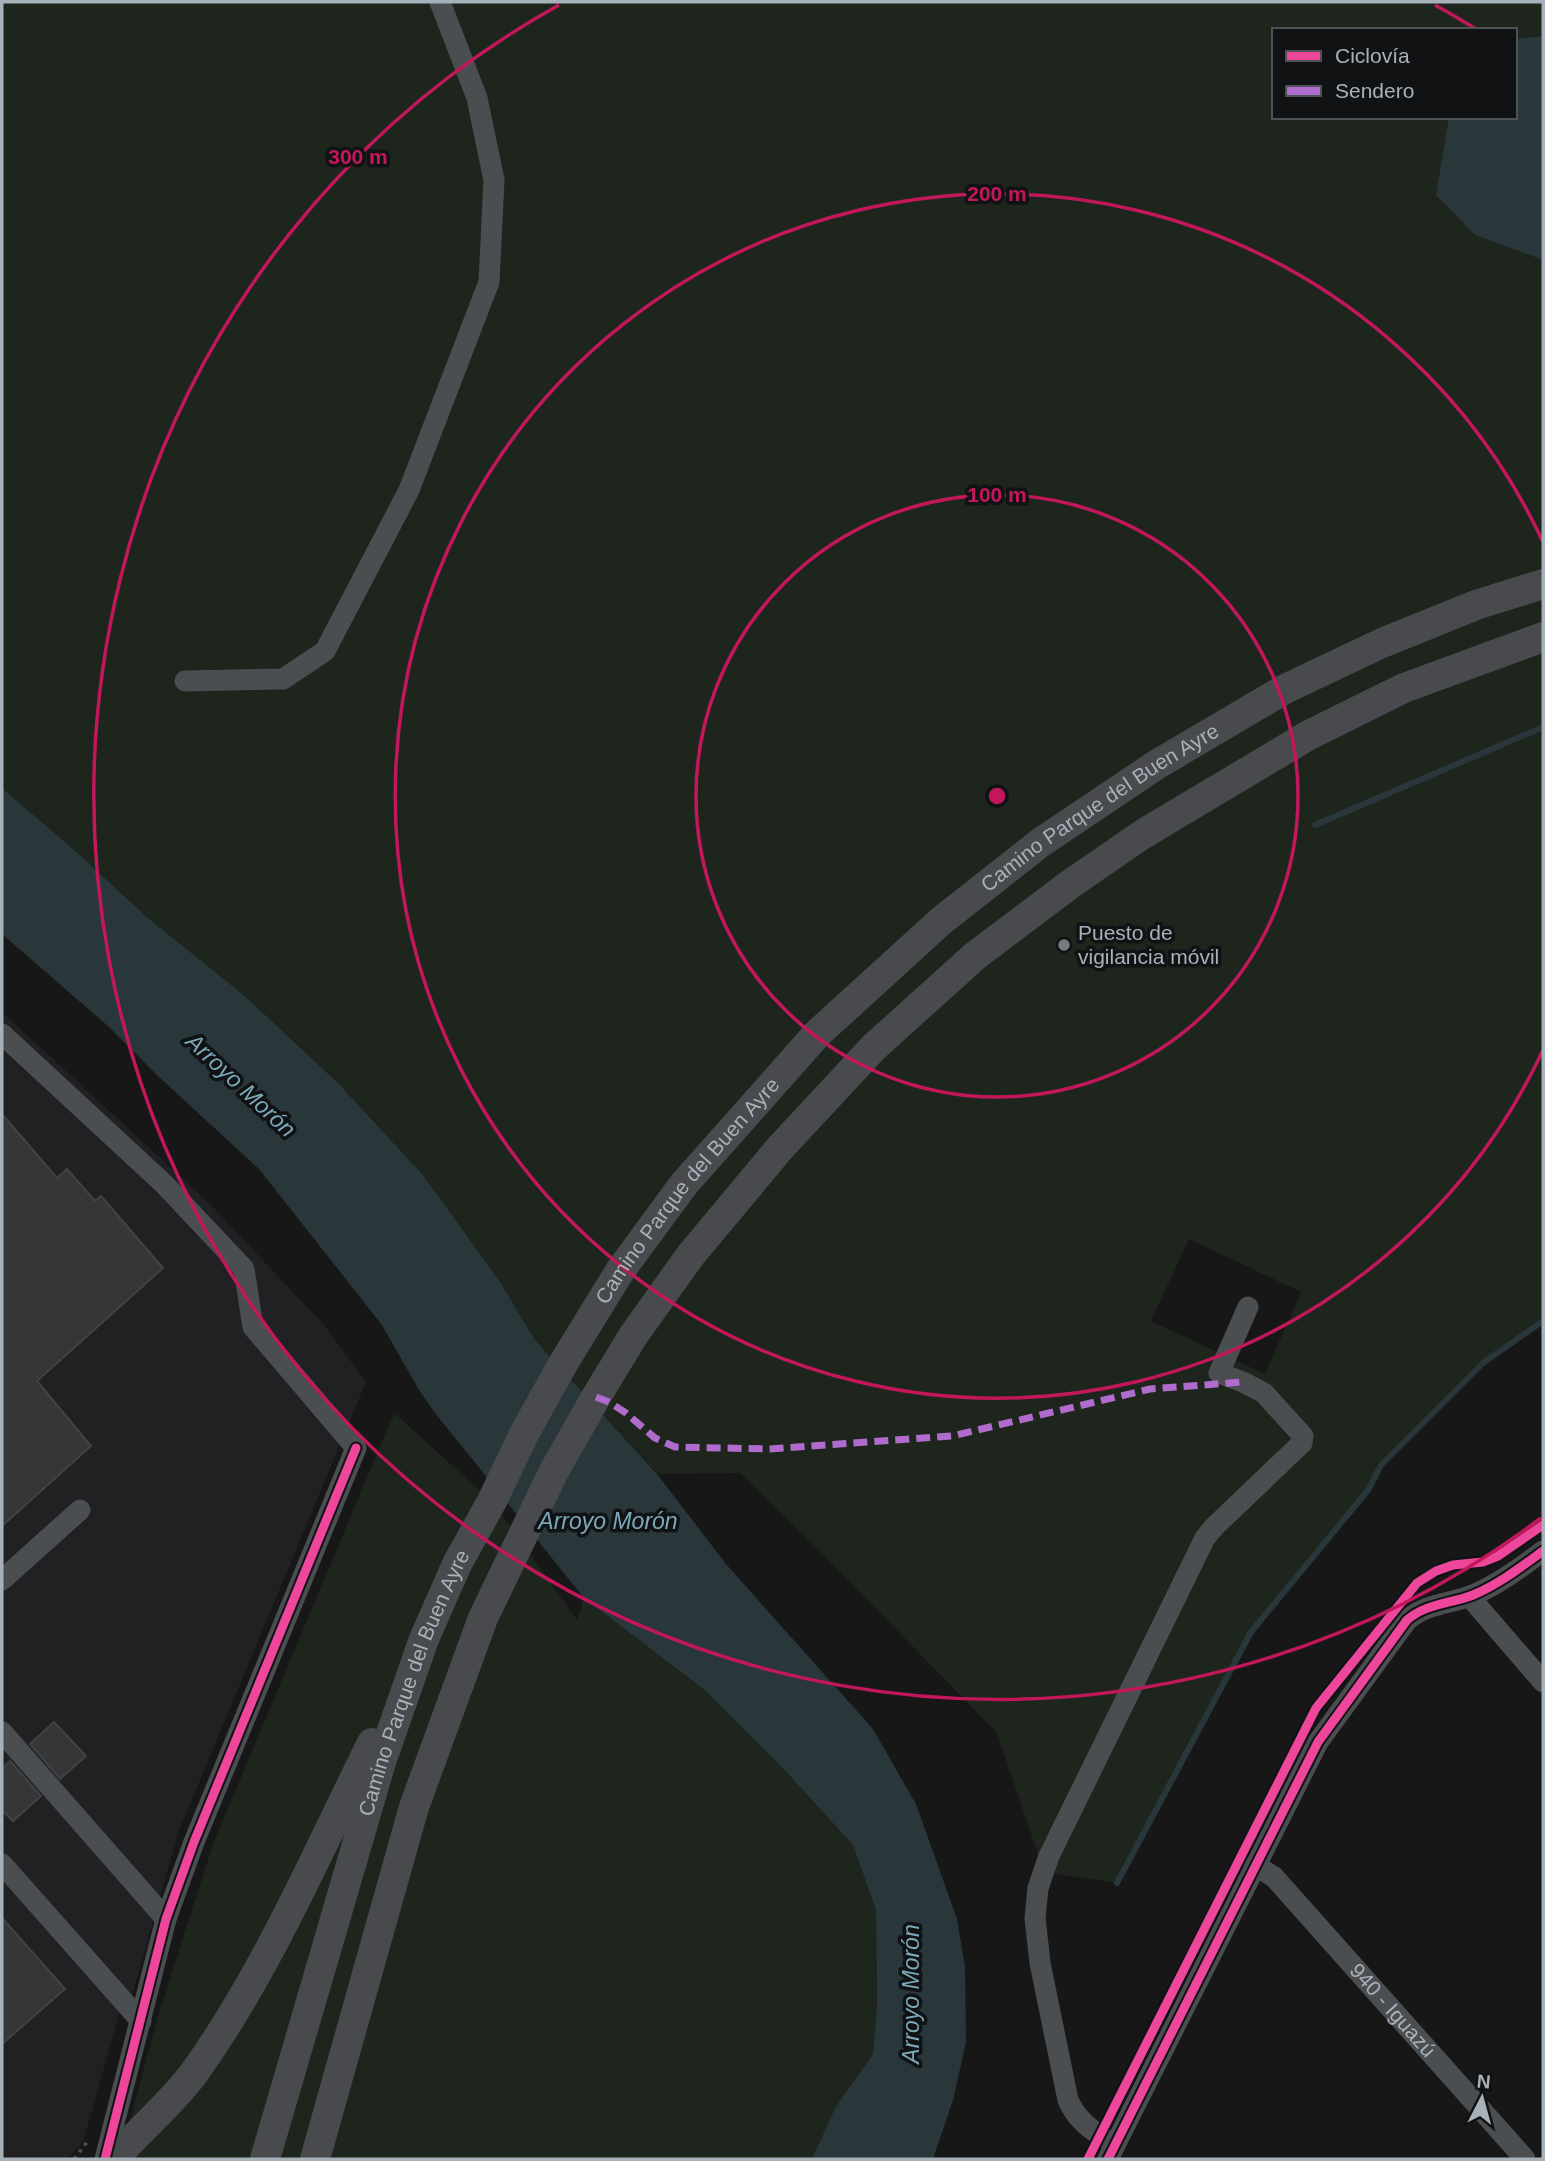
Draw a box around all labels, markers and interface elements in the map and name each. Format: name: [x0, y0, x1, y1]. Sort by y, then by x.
legend: [1272, 28, 1517, 119]
text: Ciclovía: [1335, 44, 1410, 67]
text: Sendero: [1335, 79, 1414, 102]
text: 300 m: [328, 145, 388, 168]
text: 200 m: [967, 182, 1027, 205]
text: 100 m: [967, 483, 1027, 506]
street label: Camino Parque del Buen Ayre: [976, 719, 1223, 896]
centre of rings: [985, 784, 1009, 808]
place label: Puesto de vigilancia móvil: [1078, 921, 1219, 968]
marker: Puesto de vigilancia móvil: [1056, 937, 1072, 953]
water label: Arroyo Morón: [180, 1027, 301, 1142]
street label: Camino Parque del Buen Ayre: [591, 1073, 784, 1308]
water label: Arroyo Morón: [536, 1508, 678, 1534]
street label: Camino Parque del Buen Ayre: [354, 1546, 474, 1819]
water label: Arroyo Morón: [898, 1924, 924, 2066]
street label: 940 - Iguazú: [1346, 1959, 1441, 2061]
north arrow: [1447, 2063, 1517, 2133]
text: N: [1476, 2070, 1492, 2093]

